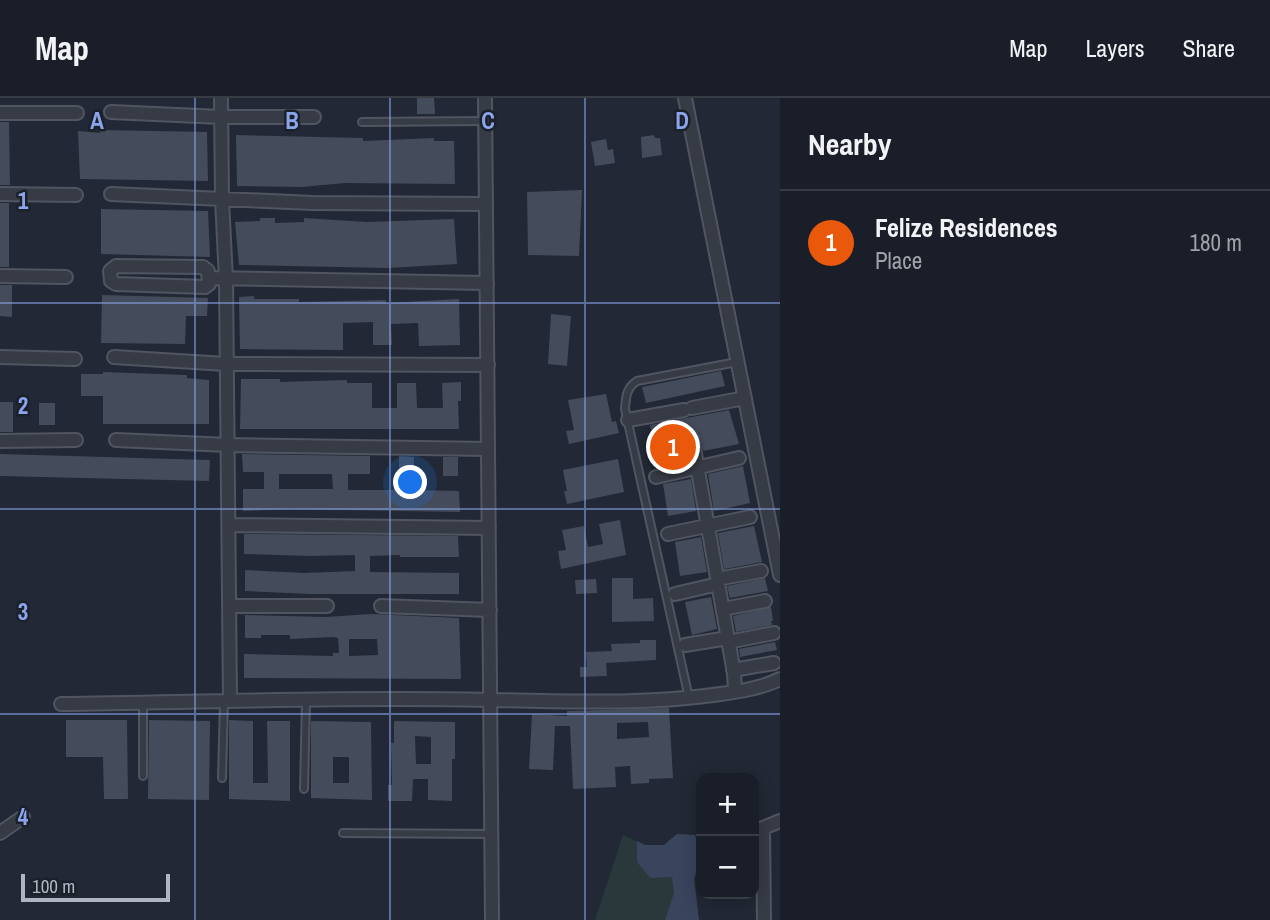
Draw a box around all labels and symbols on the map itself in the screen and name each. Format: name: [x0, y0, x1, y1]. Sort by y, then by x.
text: A: [90, 105, 104, 136]
text: B: [285, 105, 299, 136]
text: C: [481, 105, 495, 136]
text: D: [675, 105, 689, 136]
text: 1: [18, 185, 29, 216]
text: 2: [18, 390, 28, 421]
pin: 1: [650, 421, 696, 473]
your location: [393, 465, 427, 499]
text: 3: [18, 596, 28, 627]
text: 4: [18, 801, 29, 832]
scale bar: [21, 871, 170, 903]

